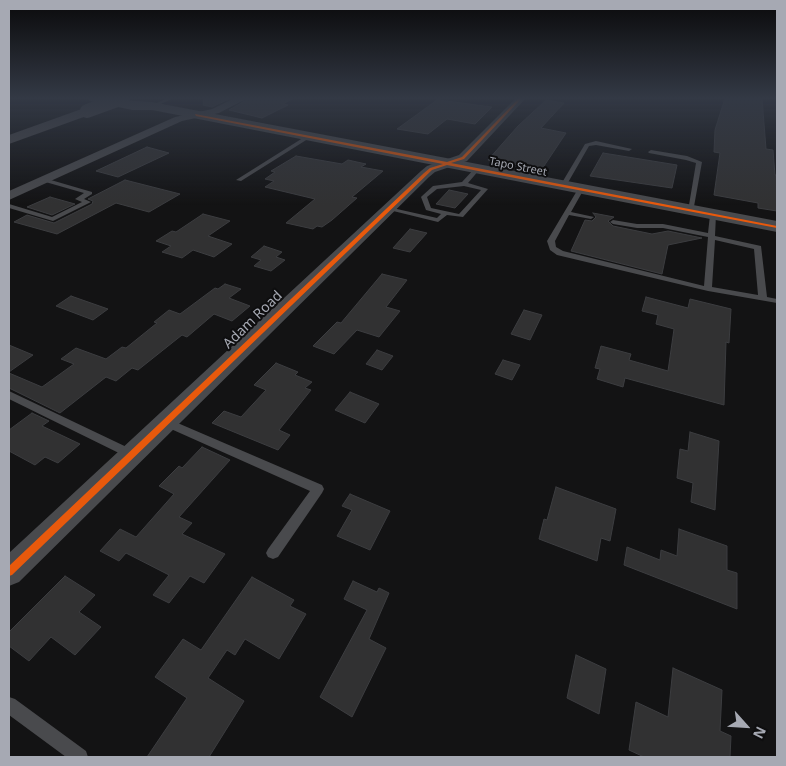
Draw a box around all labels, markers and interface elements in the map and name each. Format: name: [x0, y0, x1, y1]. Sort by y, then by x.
street label: Tapo Street: [488, 155, 548, 179]
street label: Adam Road: [220, 288, 286, 352]
north arrow: [721, 701, 771, 751]
text: N: [749, 724, 771, 742]

